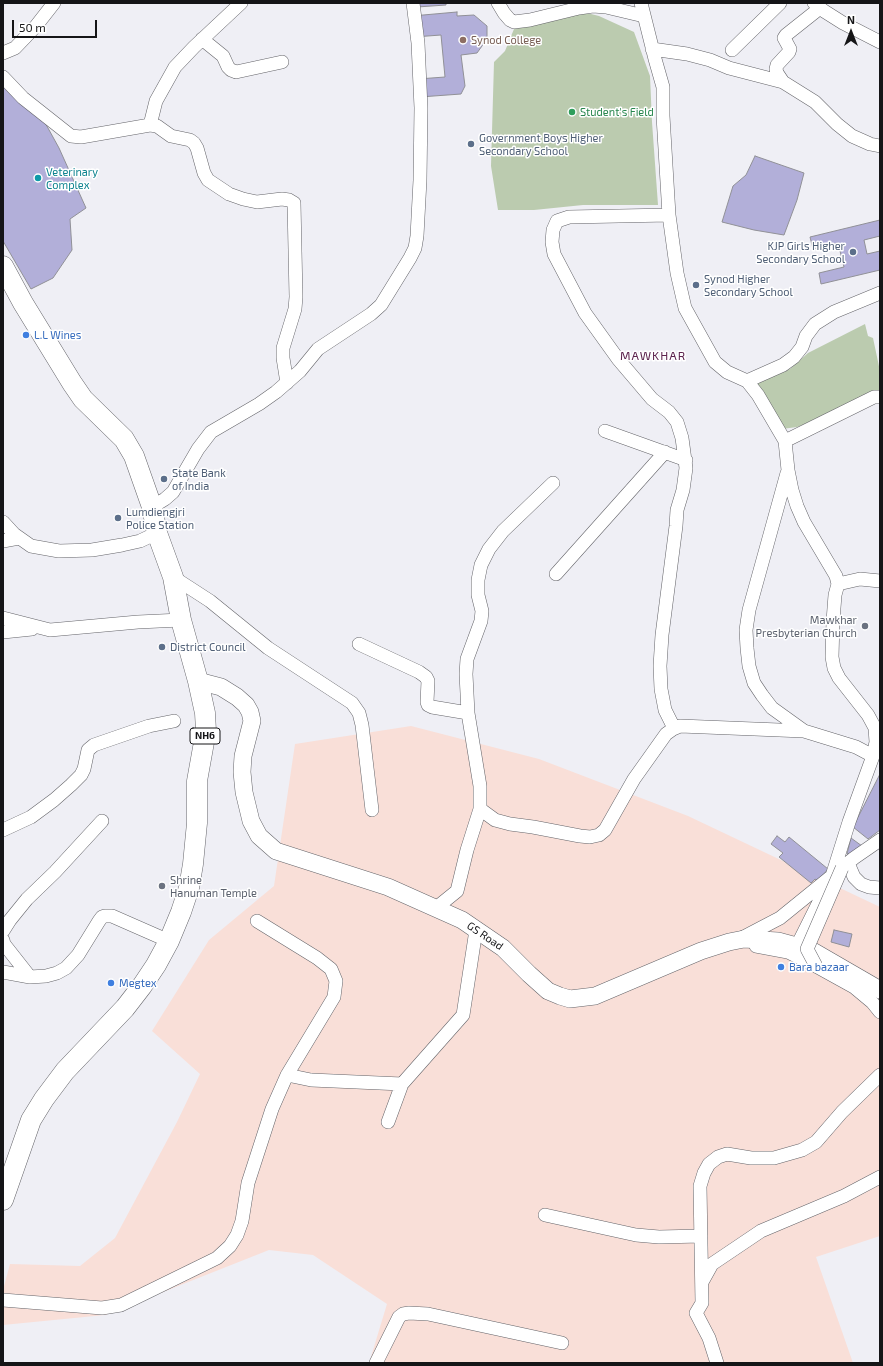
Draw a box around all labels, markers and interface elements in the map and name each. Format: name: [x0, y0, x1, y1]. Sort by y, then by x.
scale bar: [14, 12, 99, 38]
north arrow: [831, 12, 871, 52]
text: N: [847, 13, 855, 26]
text: 50 m: [19, 20, 46, 34]
place label: Synod College: [471, 33, 541, 47]
marker: Synod College: [458, 35, 468, 45]
place label: Student's Field: [580, 105, 654, 119]
marker: Student's Field: [567, 107, 577, 117]
place label: Government Boys Higher Secondary School: [479, 131, 603, 157]
marker: Government Boys Higher Secondary School: [466, 139, 476, 149]
place label: Veterinary Complex: [46, 165, 98, 191]
marker: Veterinary Complex: [33, 173, 43, 183]
place label: KJP Girls Higher Secondary School: [756, 239, 845, 265]
marker: KJP Girls Higher Secondary School: [848, 247, 858, 257]
place label: Synod Higher Secondary School: [704, 272, 793, 298]
marker: Synod Higher Secondary School: [691, 280, 701, 290]
place label: L.L Wines: [34, 328, 81, 342]
marker: L.L Wines: [21, 330, 31, 340]
district label: MAWKHAR: [620, 349, 686, 363]
place label: State Bank of India: [172, 466, 226, 492]
marker: State Bank of India: [159, 474, 169, 484]
place label: Lumdiengjri Police Station: [126, 505, 194, 531]
marker: Lumdiengjri Police Station: [113, 513, 123, 523]
place label: Mawkhar Presbyterian Church: [756, 613, 857, 639]
marker: Mawkhar Presbyterian Church: [860, 621, 870, 631]
place label: District Council: [170, 640, 246, 654]
marker: District Council: [157, 642, 167, 652]
road number: NH6: [190, 728, 220, 744]
place label: Shrine Hanuman Temple: [170, 873, 257, 899]
marker: Shrine Hanuman Temple: [157, 881, 167, 891]
street label: GS Road: [464, 919, 506, 953]
place label: Bara bazaar: [789, 960, 849, 974]
marker: Bara bazaar: [776, 962, 786, 972]
place label: Megtex: [119, 976, 157, 990]
marker: Megtex: [106, 978, 116, 988]

